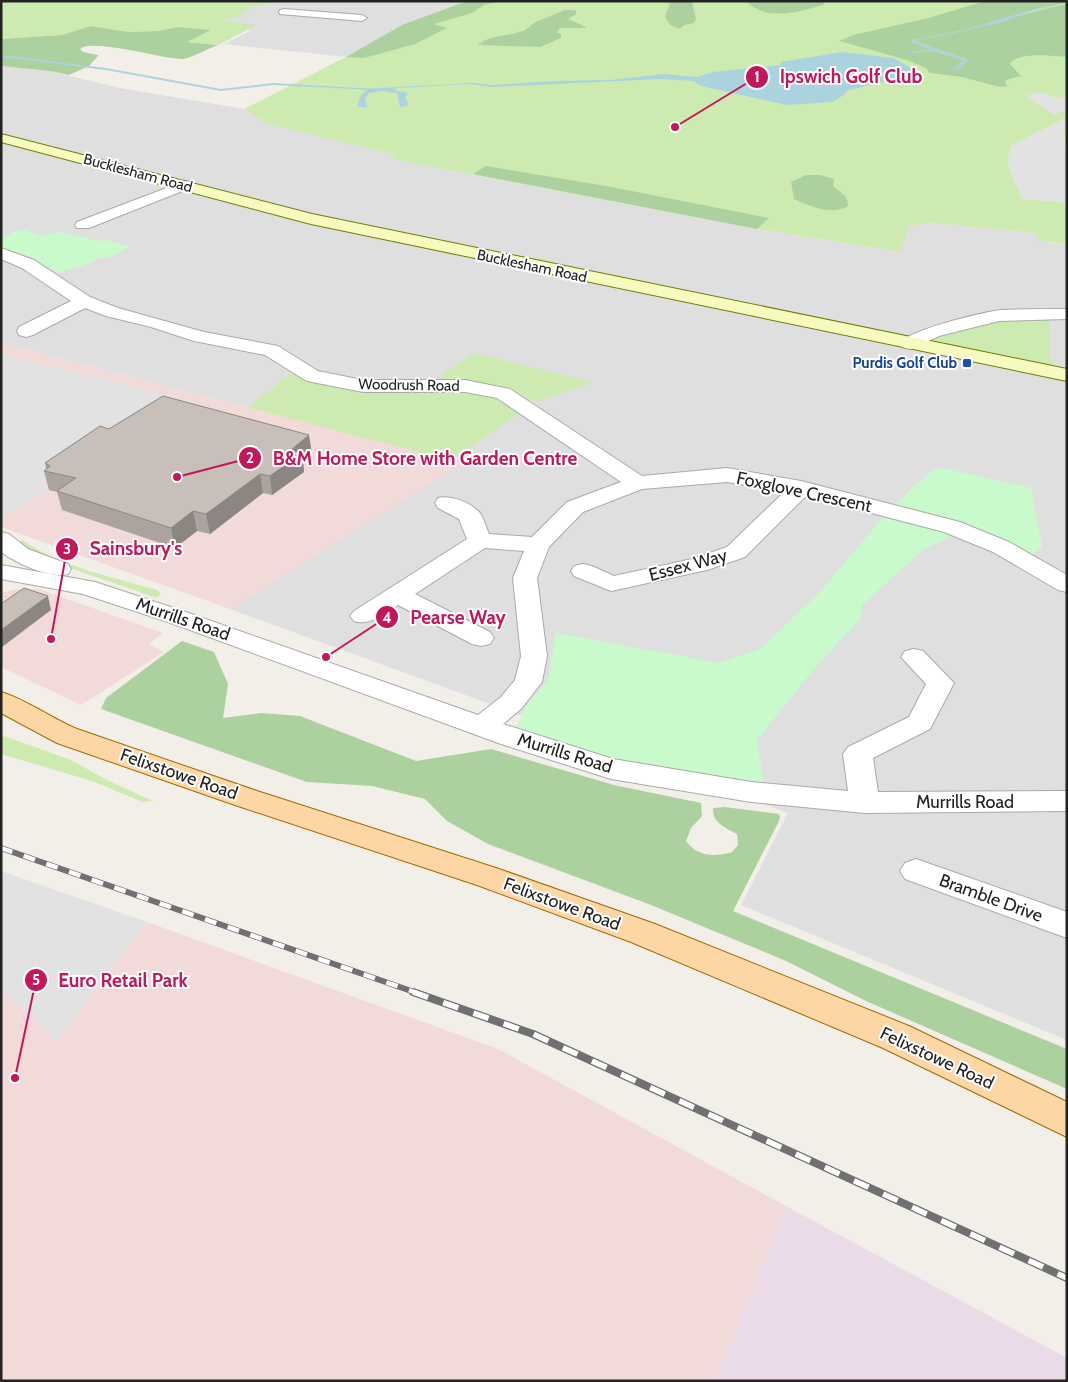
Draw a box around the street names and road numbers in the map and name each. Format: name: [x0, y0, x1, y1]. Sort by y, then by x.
street label: Bucklesham Road: [82, 150, 194, 196]
street label: Bucklesham Road: [475, 246, 589, 286]
street label: Woodrush Road: [358, 375, 460, 395]
street label: Foxglove Crescent: [734, 467, 874, 517]
street label: Essex Way: [646, 544, 730, 586]
street label: Murrills Road: [133, 593, 233, 645]
street label: Murrills Road: [515, 728, 615, 778]
street label: Felixstowe Road: [117, 744, 241, 804]
street label: Murrills Road: [916, 791, 1014, 813]
street label: Bramble Drive: [936, 869, 1046, 927]
street label: Felixstowe Road: [500, 873, 624, 935]
street label: Felixstowe Road: [877, 1022, 997, 1094]

